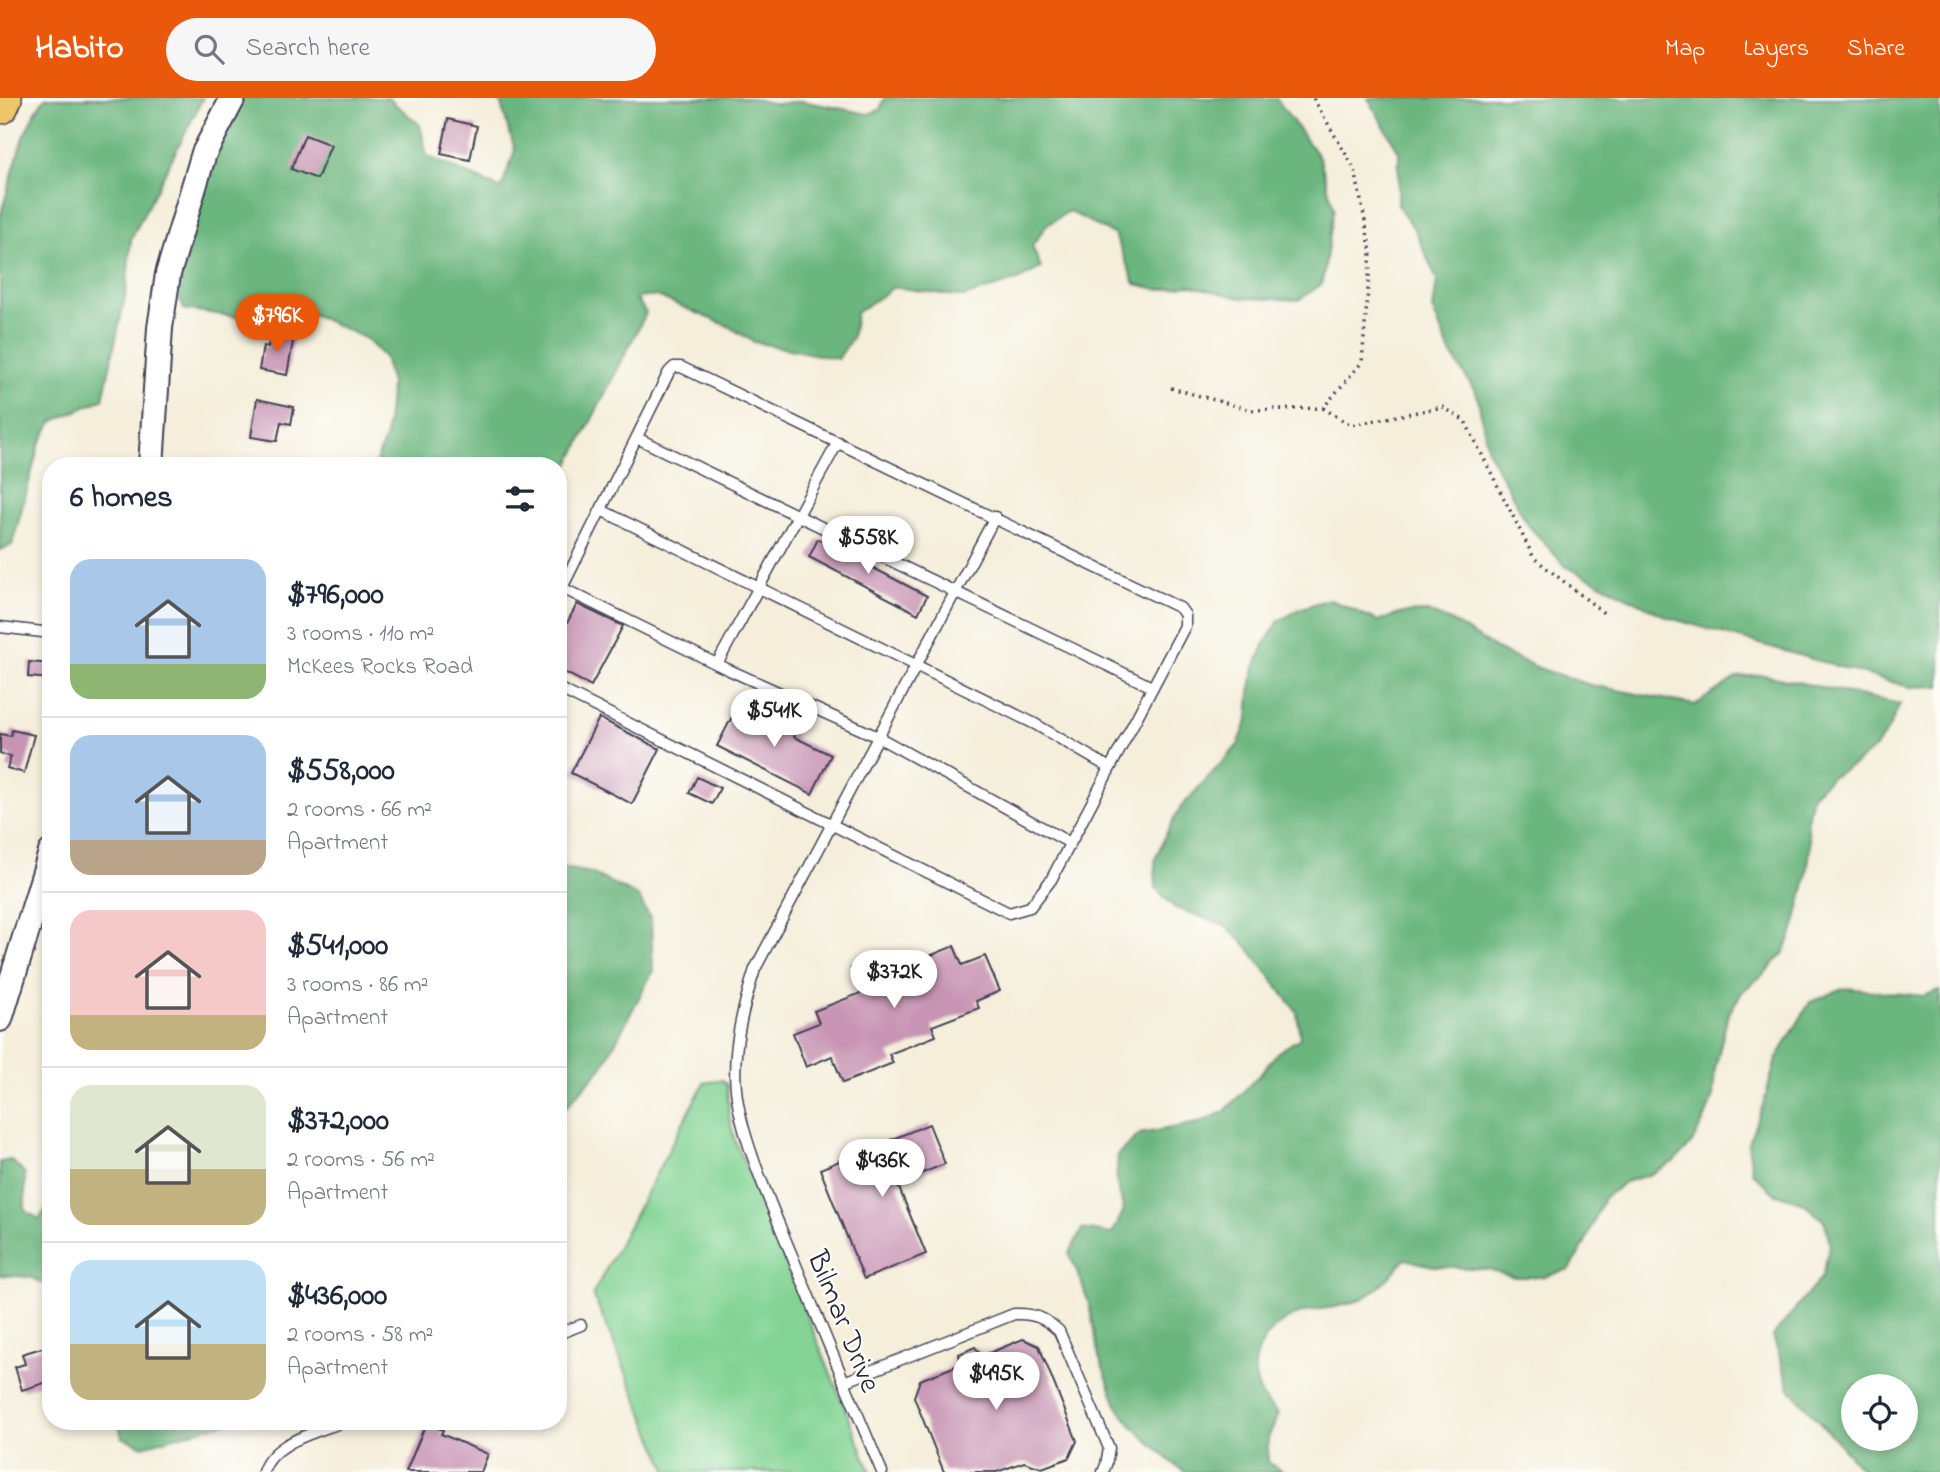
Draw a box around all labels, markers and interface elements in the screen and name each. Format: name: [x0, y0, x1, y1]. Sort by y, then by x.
search box: [166, 18, 656, 81]
text: Habito: [35, 25, 124, 73]
icon: search: [190, 30, 228, 68]
text: Search here: [246, 30, 370, 68]
text: Map: [1665, 32, 1705, 67]
text: Layers: [1743, 32, 1809, 67]
text: Share: [1847, 32, 1905, 67]
pin: $796K: [228, 294, 326, 354]
text: $796K: [251, 300, 303, 333]
text: 6 homes: [70, 477, 173, 521]
icon: filters: [501, 480, 539, 518]
pin: $558K: [819, 517, 917, 576]
text: $558K: [838, 522, 898, 555]
text: $796,000: [287, 574, 384, 618]
icon: home: [126, 587, 210, 671]
text: 3 rooms · 110 m²: [287, 618, 434, 651]
text: McKees Rocks Road: [287, 651, 473, 684]
pin: $541K: [725, 690, 823, 749]
text: $541K: [746, 695, 802, 728]
text: $558,000: [287, 750, 395, 794]
icon: home: [126, 763, 210, 847]
text: 2 rooms · 66 m²: [287, 794, 432, 827]
text: Apartment: [287, 827, 388, 860]
text: $541,000: [287, 925, 388, 969]
icon: home: [126, 938, 210, 1022]
pin: $372K: [845, 950, 943, 1010]
text: $372K: [866, 956, 922, 989]
text: 3 rooms · 86 m²: [287, 969, 428, 1002]
text: Apartment: [287, 1002, 388, 1035]
text: $372,000: [287, 1100, 389, 1144]
icon: home: [126, 1113, 210, 1197]
pin: $436K: [833, 1140, 931, 1199]
text: 2 rooms · 56 m²: [287, 1144, 435, 1177]
text: $436K: [855, 1145, 909, 1178]
text: Apartment: [287, 1177, 388, 1210]
street label: Bilmar Drive: [793, 1244, 891, 1400]
text: $436,000: [287, 1275, 387, 1319]
icon: home: [126, 1288, 210, 1372]
text: 2 rooms · 58 m²: [287, 1319, 433, 1352]
text: Apartment: [287, 1352, 388, 1385]
pin: $495K: [947, 1352, 1045, 1412]
text: $495K: [969, 1358, 1023, 1391]
map controls: [1841, 1374, 1918, 1451]
button: locate: [1841, 1374, 1918, 1451]

